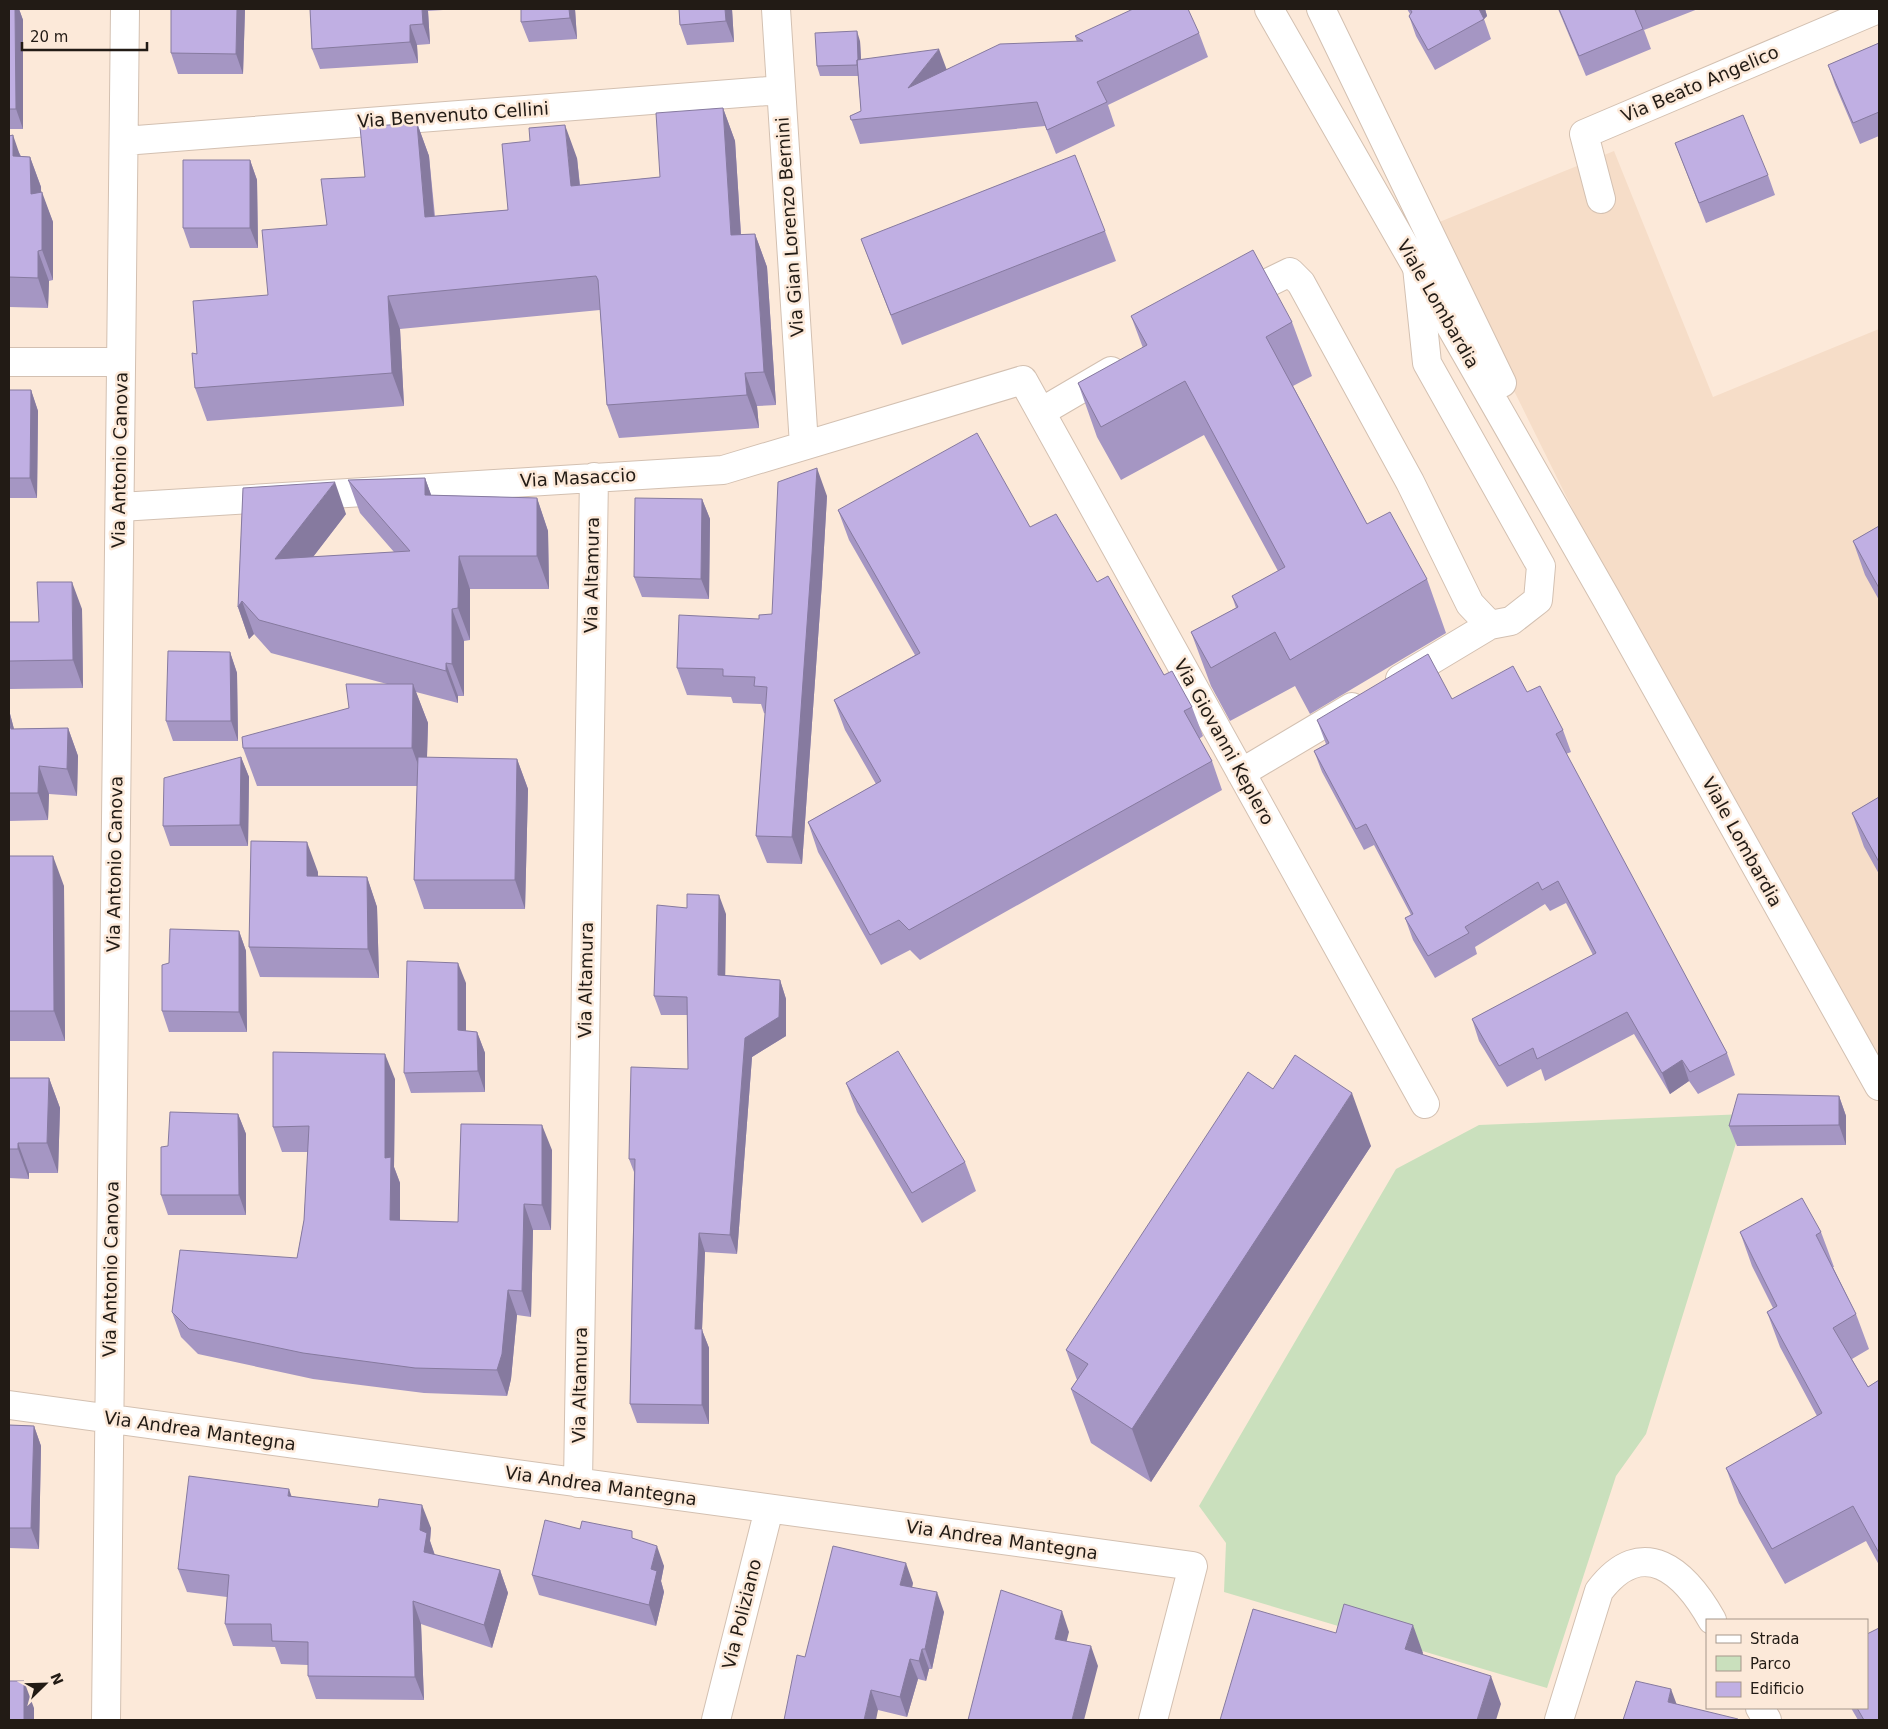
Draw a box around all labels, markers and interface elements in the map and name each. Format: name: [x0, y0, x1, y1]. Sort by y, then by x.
scale bar: [22, 20, 148, 52]
text: 20 m: [30, 28, 68, 46]
street label: Via Beato Angelico: [1618, 41, 1782, 126]
street label: Via Benvenuto Cellini: [357, 97, 549, 132]
street label: Via Gian Lorenzo Bernini: [771, 116, 808, 338]
street label: Viale Lombardia: [1393, 236, 1484, 372]
street label: Via Antonio Canova: [107, 372, 132, 548]
street label: Via Masaccio: [519, 464, 637, 491]
street label: Via Altamura: [580, 517, 603, 633]
street label: Via Giovanni Keplero: [1170, 655, 1279, 828]
street label: Viale Lombardia: [1698, 773, 1787, 910]
street label: Via Antonio Canova: [102, 776, 127, 952]
street label: Via Altamura: [574, 922, 597, 1038]
street label: Via Antonio Canova: [98, 1181, 123, 1357]
street label: Via Altamura: [568, 1327, 591, 1443]
street label: Via Andrea Mantegna: [103, 1407, 297, 1454]
street label: Via Andrea Mantegna: [504, 1462, 698, 1509]
street label: Via Andrea Mantegna: [905, 1516, 1099, 1563]
street label: Via Poliziano: [718, 1557, 765, 1671]
legend: [1706, 1619, 1868, 1709]
text: Strada: [1750, 1630, 1799, 1648]
text: Parco: [1750, 1655, 1791, 1673]
north arrow: [20, 1659, 70, 1709]
text: N: [47, 1670, 67, 1687]
text: Edificio: [1750, 1680, 1804, 1698]

